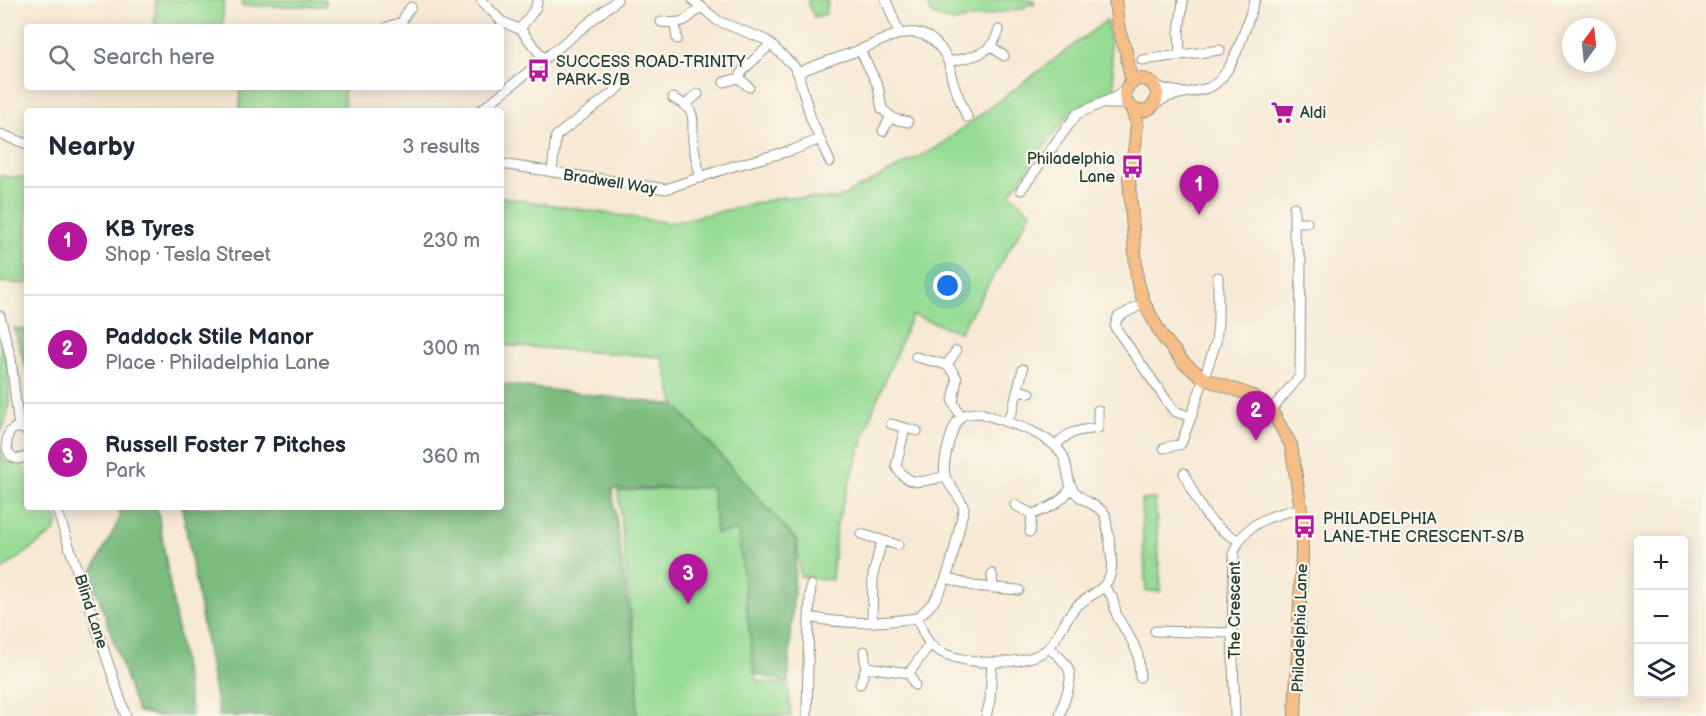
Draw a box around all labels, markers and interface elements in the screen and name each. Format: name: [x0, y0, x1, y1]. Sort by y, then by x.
north arrow: [1562, 18, 1616, 72]
search box: [24, 24, 504, 90]
icon: search: [45, 41, 78, 74]
text: Search here: [93, 44, 215, 71]
place label: SUCCESS ROAD-TRINITY PARK-S/B: [556, 53, 746, 90]
bus stop icon: SUCCESS ROAD-TRINITY PARK-S/B: [525, 57, 551, 83]
supermarket icon: Aldi: [1269, 99, 1295, 125]
place label: Aldi: [1300, 104, 1326, 123]
text: Nearby: [48, 132, 135, 163]
text: 3 results: [402, 135, 480, 159]
place label: Philadelphia Lane: [1027, 150, 1116, 187]
bus stop icon: Philadelphia Lane: [1120, 154, 1146, 180]
street label: Bradwell Way: [561, 166, 659, 199]
pin: 1: [1180, 166, 1218, 215]
text: KB Tyres: [105, 216, 194, 243]
text: 1: [63, 229, 72, 253]
text: 230 m: [423, 229, 480, 253]
text: Shop · Tesla Street: [105, 243, 271, 267]
your location: [933, 271, 962, 300]
text: Paddock Stile Manor: [105, 324, 314, 351]
text: 2: [62, 337, 73, 361]
text: 300 m: [422, 337, 480, 361]
text: Place · Philadelphia Lane: [105, 351, 330, 375]
pin: 2: [1236, 392, 1276, 441]
text: Russell Foster 7 Pitches: [105, 432, 346, 459]
text: 3: [62, 445, 73, 469]
text: 360 m: [422, 445, 480, 469]
text: Park: [105, 459, 145, 483]
place label: PHILADELPHIA LANE-THE CRESCENT-S/B: [1323, 510, 1524, 547]
bus stop icon: PHILADELPHIA LANE-THE CRESCENT-S/B: [1292, 514, 1318, 540]
map controls: [1634, 536, 1688, 698]
button: +: [1634, 536, 1688, 590]
pin: 3: [668, 554, 708, 604]
street label: The Crescent: [1226, 561, 1245, 659]
street label: Philadelphia Lane: [1289, 563, 1312, 693]
street label: Blind Lane: [70, 572, 112, 652]
button: −: [1634, 590, 1688, 644]
button: layers: [1634, 644, 1688, 698]

